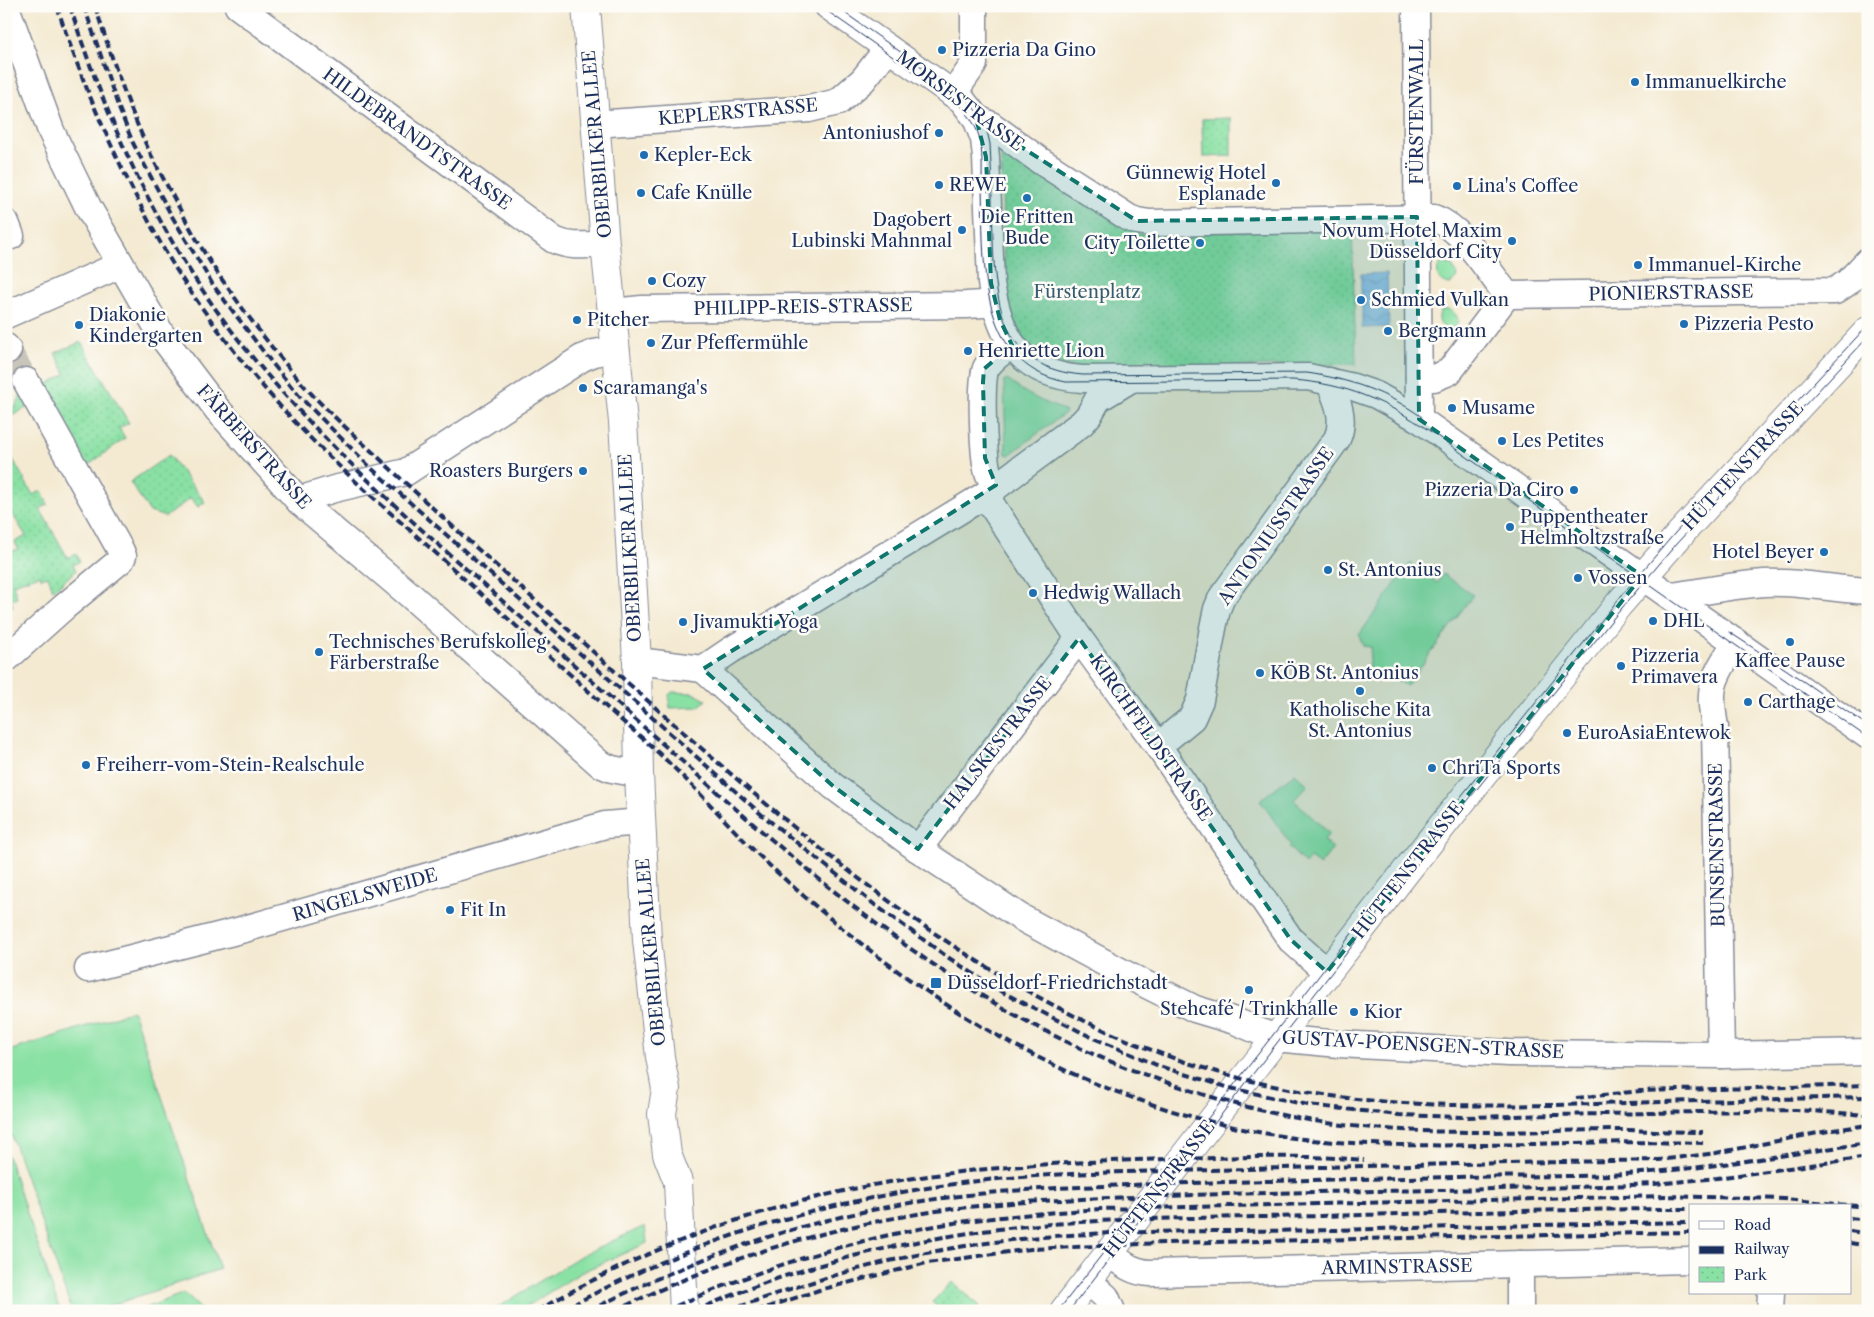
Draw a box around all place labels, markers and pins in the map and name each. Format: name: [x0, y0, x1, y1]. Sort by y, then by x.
place label: Pizzeria Da Gino: [952, 39, 1096, 61]
marker: Pizzeria Da Gino: [936, 44, 948, 56]
place label: Immanuelkirche: [1645, 71, 1787, 93]
marker: Immanuelkirche: [1629, 76, 1641, 88]
place label: Antoniushof: [822, 122, 932, 144]
marker: Antoniushof: [933, 127, 945, 139]
place label: Kepler-Eck: [654, 144, 753, 166]
marker: Kepler-Eck: [638, 149, 650, 161]
place label: Günnewig Hotel Esplanade: [1126, 162, 1266, 205]
place label: REWE: [949, 174, 1007, 196]
place label: Lina's Coffee: [1467, 175, 1578, 197]
marker: Günnewig Hotel Esplanade: [1270, 177, 1282, 189]
marker: REWE: [933, 179, 945, 191]
marker: Lina's Coffee: [1451, 180, 1463, 192]
place label: Cafe Knülle: [651, 182, 752, 204]
marker: Cafe Knülle: [635, 187, 647, 199]
marker: Die Fritten Bude: [1021, 192, 1033, 204]
place label: Die Fritten Bude: [980, 206, 1074, 249]
place label: Dagobert Lubinski Mahnmal: [791, 209, 953, 252]
place label: Novum Hotel Maxim Düsseldorf City: [1322, 220, 1503, 263]
marker: Dagobert Lubinski Mahnmal: [956, 224, 968, 236]
place label: City Toilette: [1084, 232, 1190, 254]
marker: Novum Hotel Maxim Düsseldorf City: [1506, 235, 1518, 247]
marker: City Toilette: [1194, 237, 1206, 249]
place label: Immanuel-Kirche: [1648, 254, 1801, 276]
marker: Immanuel-Kirche: [1632, 259, 1644, 271]
place label: Cozy: [662, 270, 707, 292]
marker: Cozy: [646, 275, 658, 287]
place label: Schmied Vulkan: [1371, 289, 1509, 311]
marker: Schmied Vulkan: [1355, 294, 1367, 306]
place label: Diakonie Kindergarten: [89, 304, 203, 347]
place label: Pitcher: [587, 309, 650, 331]
place label: Pizzeria Pesto: [1694, 313, 1814, 335]
marker: Pitcher: [571, 314, 583, 326]
marker: Pizzeria Pesto: [1678, 318, 1690, 330]
marker: Diakonie Kindergarten: [73, 319, 85, 331]
place label: Bergmann: [1398, 320, 1486, 342]
marker: Bergmann: [1382, 325, 1394, 337]
place label: Zur Pfeffermühle: [661, 332, 808, 354]
marker: Zur Pfeffermühle: [645, 337, 657, 349]
place label: Henriette Lion: [978, 340, 1105, 362]
marker: Henriette Lion: [962, 345, 974, 357]
place label: Scaramanga's: [593, 377, 708, 399]
marker: Scaramanga's: [577, 382, 589, 394]
place label: Musame: [1462, 397, 1535, 419]
marker: Musame: [1446, 402, 1458, 414]
place label: Les Petites: [1512, 430, 1604, 452]
marker: Les Petites: [1496, 435, 1508, 447]
place label: Roasters Burgers: [429, 460, 573, 482]
marker: Roasters Burgers: [577, 465, 589, 477]
place label: Pizzeria Da Ciro: [1424, 479, 1564, 501]
marker: Pizzeria Da Ciro: [1568, 484, 1580, 496]
place label: Puppentheater Helmholtzstraße: [1520, 506, 1664, 549]
marker: Puppentheater Helmholtzstraße: [1504, 521, 1516, 533]
place label: Hotel Beyer: [1712, 541, 1814, 563]
marker: Hotel Beyer: [1818, 546, 1830, 558]
place label: St. Antonius: [1338, 559, 1442, 581]
marker: St. Antonius: [1322, 564, 1334, 576]
place label: Vossen: [1587, 567, 1647, 589]
marker: Vossen: [1572, 572, 1584, 584]
place label: Hedwig Wallach: [1043, 582, 1181, 604]
marker: Hedwig Wallach: [1027, 587, 1039, 599]
place label: DHL: [1663, 610, 1705, 632]
place label: Jivamukti Yoga: [690, 611, 819, 633]
marker: DHL: [1647, 615, 1659, 627]
marker: Jivamukti Yoga: [677, 616, 689, 628]
place label: Technisches Berufskolleg Färberstraße: [329, 631, 547, 674]
marker: Kaffee Pause: [1784, 636, 1796, 648]
place label: Pizzeria Primavera: [1631, 645, 1719, 688]
marker: Technisches Berufskolleg Färberstraße: [313, 646, 325, 658]
place label: Kaffee Pause: [1735, 650, 1845, 672]
marker: Pizzeria Primavera: [1615, 660, 1627, 672]
place label: KÖB St. Antonius: [1270, 661, 1419, 684]
marker: KÖB St. Antonius: [1254, 667, 1266, 679]
marker: Katholische Kita St. Antonius: [1354, 685, 1366, 697]
place label: Carthage: [1758, 691, 1836, 713]
marker: Carthage: [1742, 696, 1754, 708]
place label: Katholische Kita St. Antonius: [1289, 699, 1431, 742]
place label: EuroAsiaEntewok: [1577, 722, 1732, 744]
marker: EuroAsiaEntewok: [1561, 727, 1573, 739]
place label: Freiherr-vom-Stein-Realschule: [96, 754, 364, 776]
place label: ChriTa Sports: [1442, 757, 1561, 779]
marker: Freiherr-vom-Stein-Realschule: [80, 759, 92, 771]
marker: ChriTa Sports: [1426, 762, 1438, 774]
place label: Fit In: [460, 899, 506, 921]
marker: Fit In: [444, 904, 456, 916]
place label: Düsseldorf-Friedrichstadt: [947, 972, 1168, 994]
marker: Düsseldorf-Friedrichstadt: [929, 976, 943, 990]
marker: Stehcafé / Trinkhalle: [1243, 984, 1255, 996]
place label: Stehcafé / Trinkhalle: [1160, 998, 1338, 1020]
place label: Kior: [1364, 1001, 1403, 1023]
marker: Kior: [1348, 1006, 1360, 1018]

